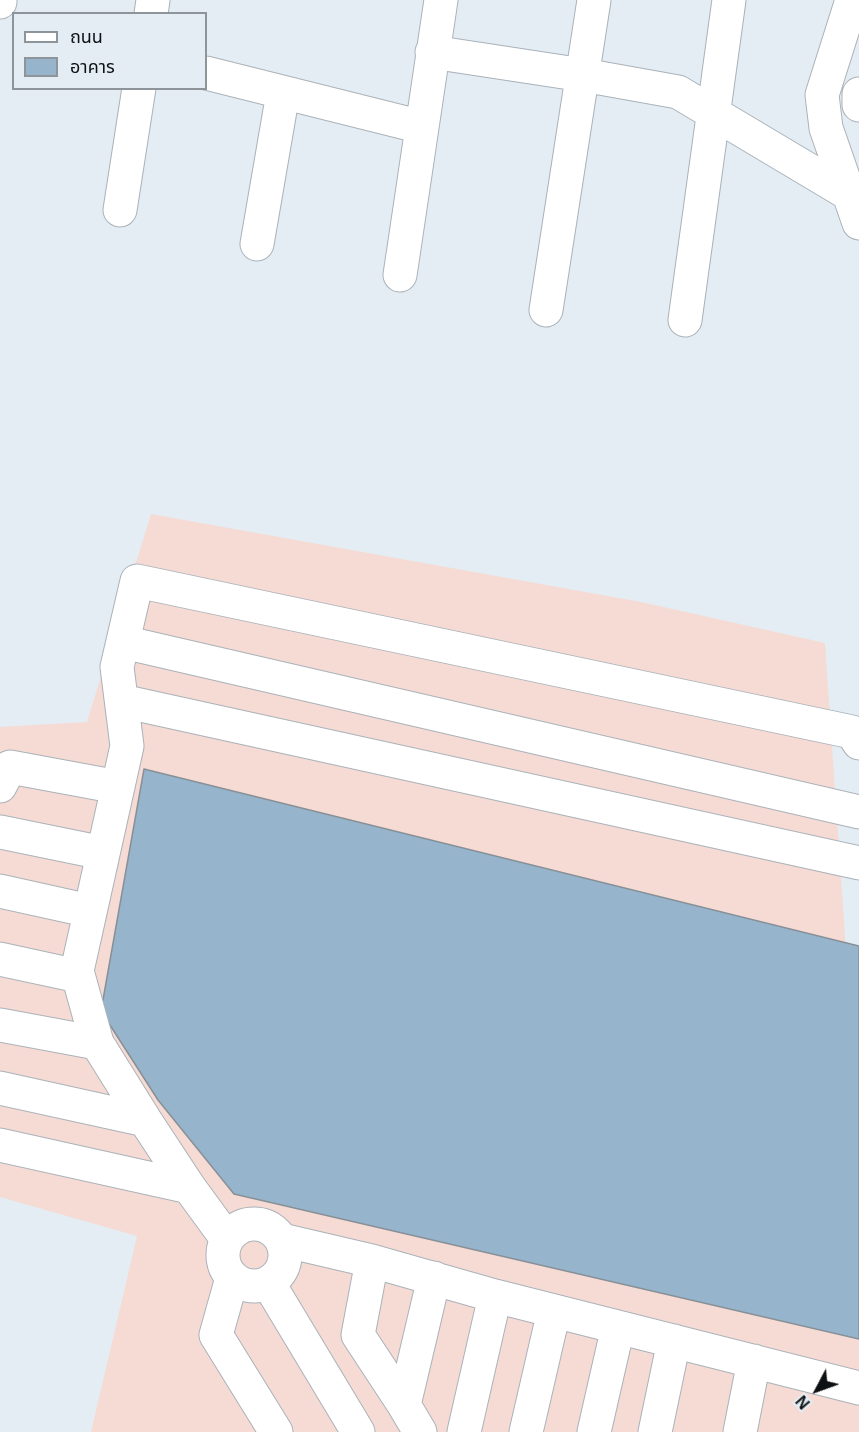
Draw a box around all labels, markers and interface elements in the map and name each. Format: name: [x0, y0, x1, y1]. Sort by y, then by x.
legend: [12, 12, 207, 90]
text: ถนน: [70, 27, 103, 47]
text: อาคาร: [70, 57, 115, 77]
north arrow: [787, 1360, 847, 1420]
text: N: [793, 1392, 813, 1412]

